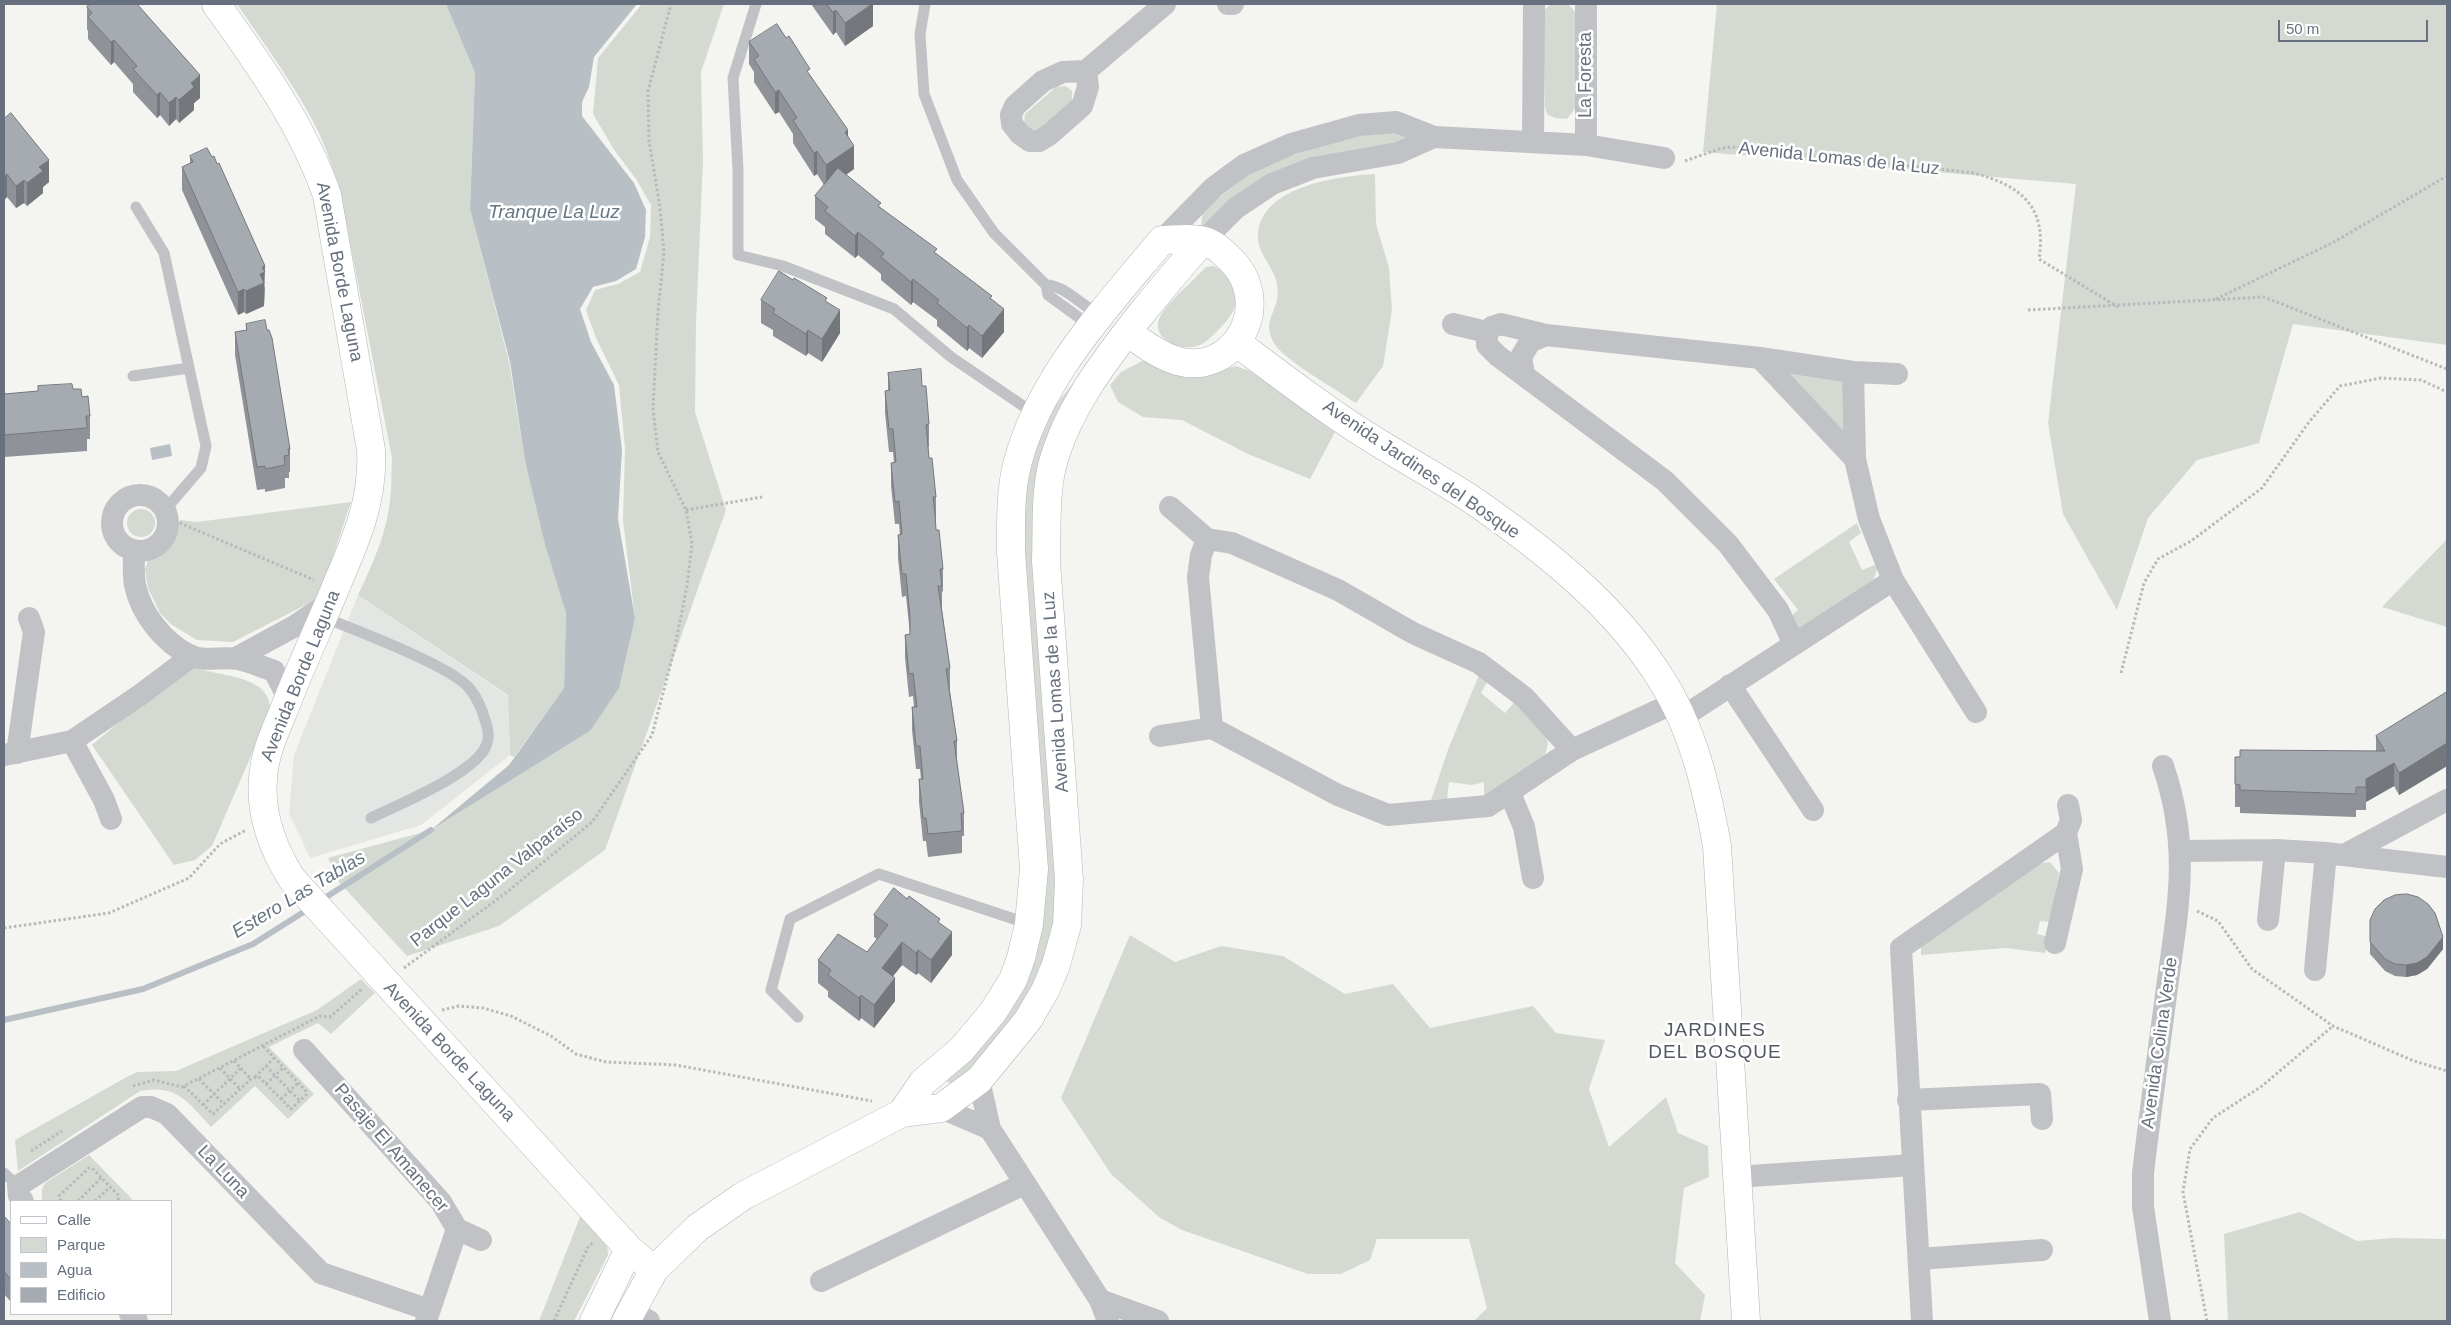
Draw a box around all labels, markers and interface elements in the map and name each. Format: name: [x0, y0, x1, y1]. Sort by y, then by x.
scale bar: [2281, 10, 2431, 42]
text: 50 m: [2286, 20, 2319, 37]
street label: La Foresta: [1575, 32, 1597, 118]
street label: Avenida Lomas de la Luz: [1738, 138, 1940, 180]
street label: Avenida Borde Laguna: [311, 180, 367, 364]
water label: Tranque La Luz: [488, 202, 620, 224]
street label: Avenida Jardines del Bosque: [1318, 396, 1524, 544]
street label: Avenida Borde Laguna: [257, 587, 345, 765]
street label: Avenida Lomas de la Luz: [1038, 591, 1074, 793]
street label: Parque Laguna Valparaíso: [406, 804, 588, 952]
water label: Estero Las Tablas: [228, 846, 370, 944]
street label: Avenida Colina Verde: [2137, 956, 2183, 1130]
street label: Avenida Borde Laguna: [379, 978, 519, 1126]
district label: JARDINES DEL BOSQUE: [1647, 1020, 1783, 1064]
street label: Pasaje El Amanecer: [329, 1079, 453, 1217]
street label: La Luna: [193, 1141, 253, 1203]
legend: [10, 1200, 172, 1315]
text: Calle: [57, 1211, 91, 1228]
text: Parque: [57, 1236, 105, 1253]
text: Agua: [57, 1261, 92, 1278]
text: Edificio: [57, 1286, 105, 1303]

